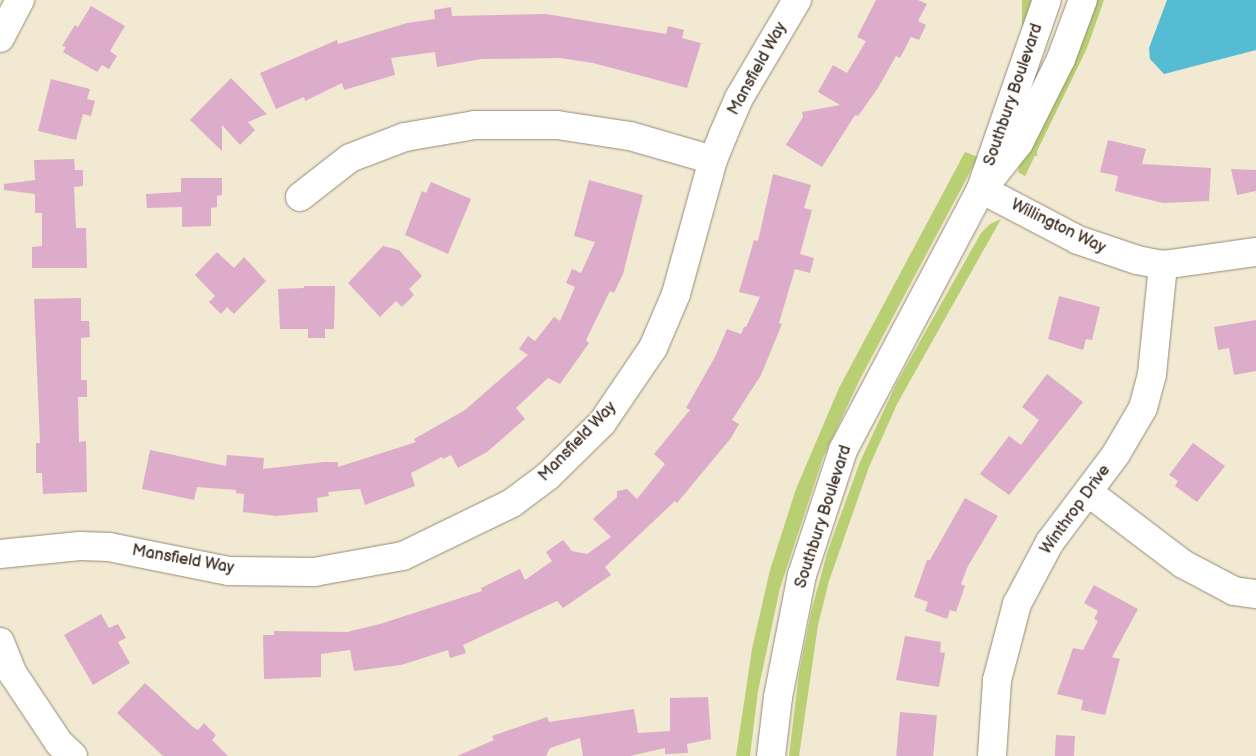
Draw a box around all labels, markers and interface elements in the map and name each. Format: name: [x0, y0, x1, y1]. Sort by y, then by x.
street label: Mansfield Way: [724, 19, 792, 119]
street label: Southbury Boulevard: [980, 21, 1048, 169]
street label: Willington Way: [1007, 196, 1109, 258]
street label: Mansfield Way: [535, 398, 621, 486]
street label: Southbury Boulevard: [792, 443, 856, 591]
street label: Winthrop Drive: [1037, 461, 1115, 559]
street label: Mansfield Way: [130, 542, 236, 578]

